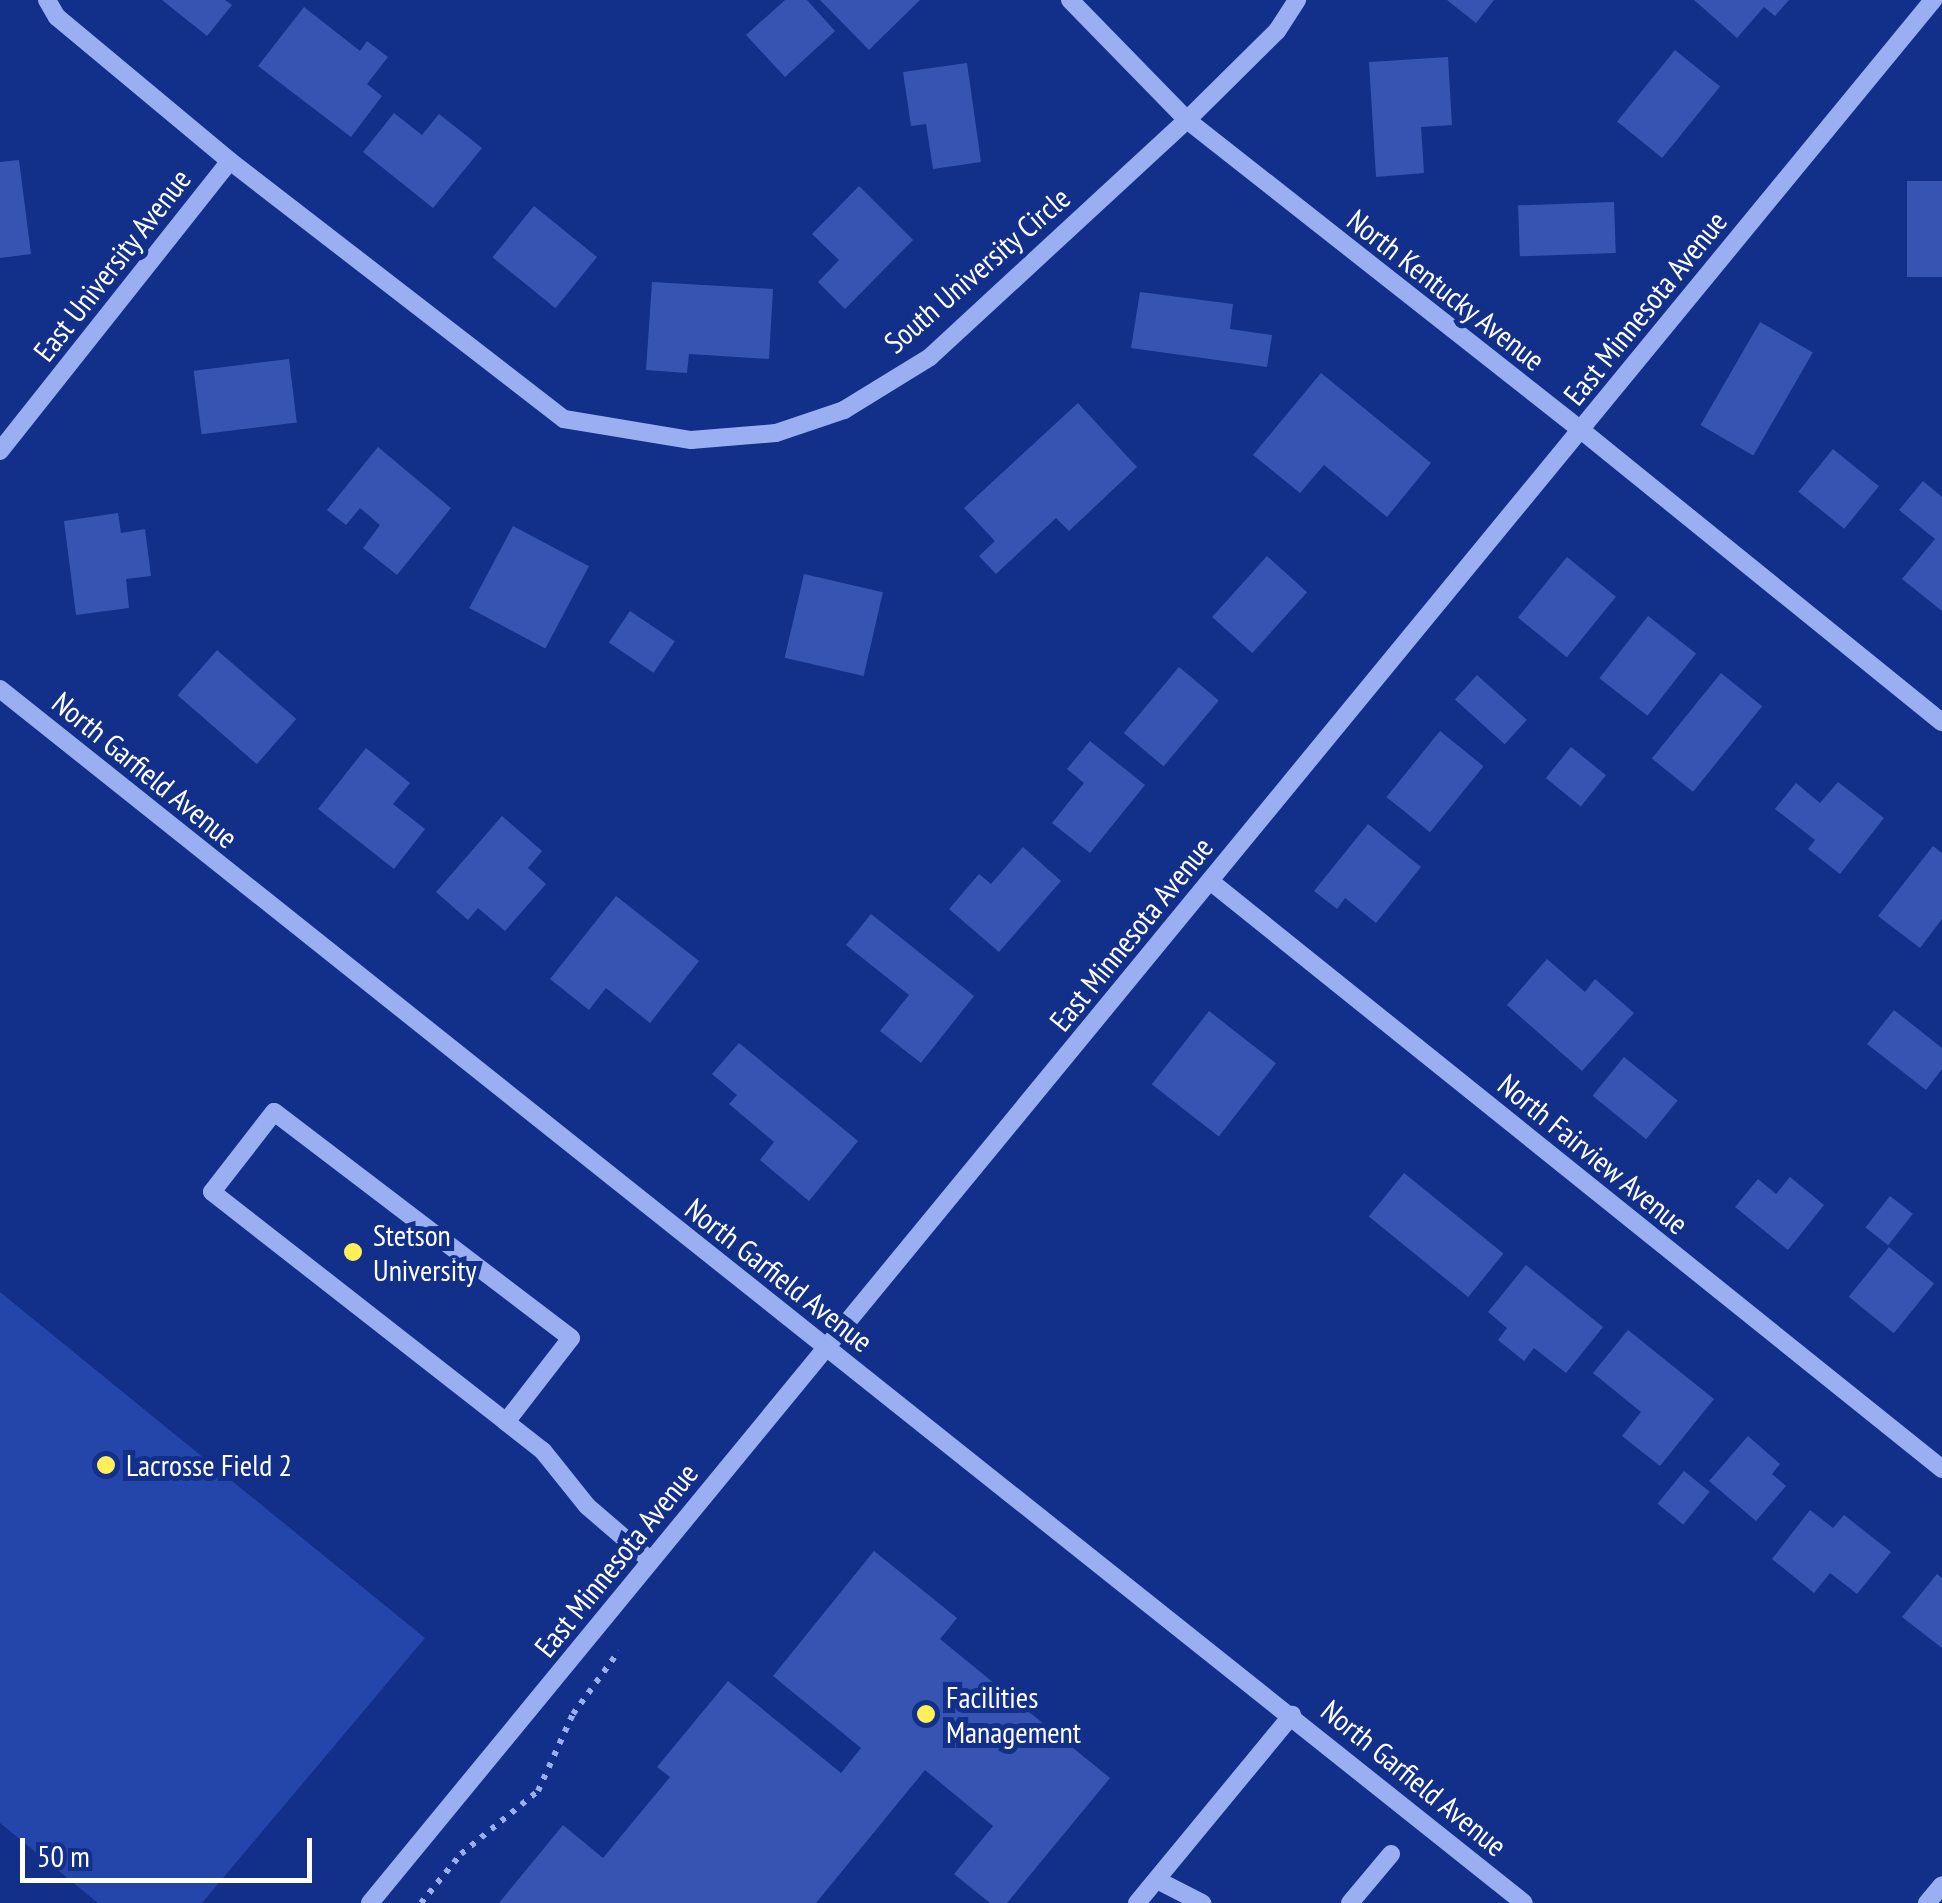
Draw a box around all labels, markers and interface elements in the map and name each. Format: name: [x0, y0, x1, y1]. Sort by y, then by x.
street label: East University Avenue: [25, 161, 199, 369]
street label: South University Circle: [876, 179, 1078, 361]
street label: North Kentucky Avenue: [1340, 201, 1552, 379]
street label: East Minnesota Avenue: [1556, 204, 1734, 412]
street label: North Garfield Avenue: [45, 684, 245, 856]
street label: East Minnesota Avenue: [1042, 830, 1220, 1038]
street label: North Fairview Avenue: [1490, 1066, 1696, 1242]
street label: North Garfield Avenue: [678, 1190, 880, 1360]
place label: Stetson University: [373, 1217, 477, 1288]
marker: Stetson University: [342, 1241, 364, 1263]
place label: Lacrosse Field 2: [126, 1447, 292, 1483]
marker: Lacrosse Field 2: [95, 1454, 117, 1476]
street label: East Minnesota Avenue: [527, 1456, 705, 1664]
place label: Facilities Management: [946, 1679, 1081, 1750]
street label: North Garfield Avenue: [1314, 1692, 1514, 1864]
marker: Facilities Management: [915, 1703, 937, 1725]
scale bar: [25, 1818, 318, 1880]
text: 50 m: [37, 1836, 90, 1875]

